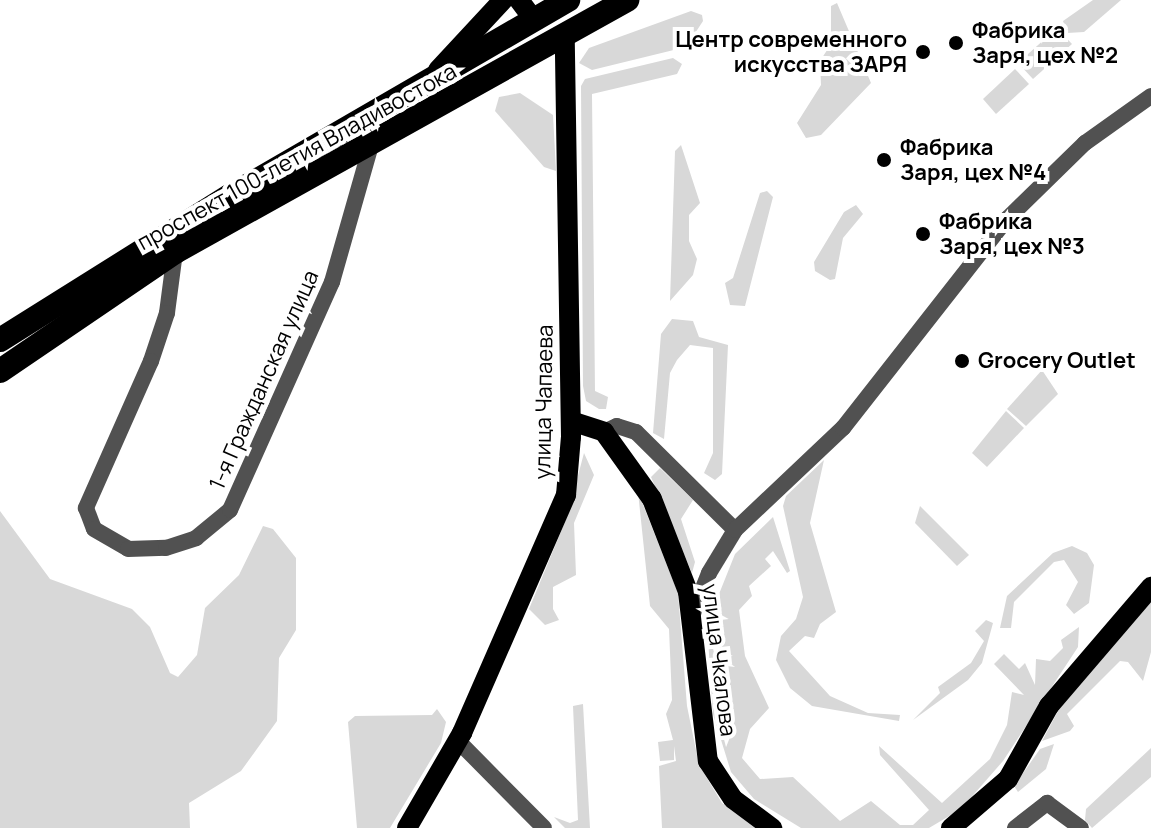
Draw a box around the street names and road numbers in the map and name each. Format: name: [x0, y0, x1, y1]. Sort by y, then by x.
street label: проспект 100-летия Владивостока: [133, 58, 461, 256]
street label: 1-я Гражданская улица: [204, 266, 324, 494]
street label: улица Чапаева: [529, 324, 559, 480]
street label: улица Чкалова: [697, 582, 741, 738]

